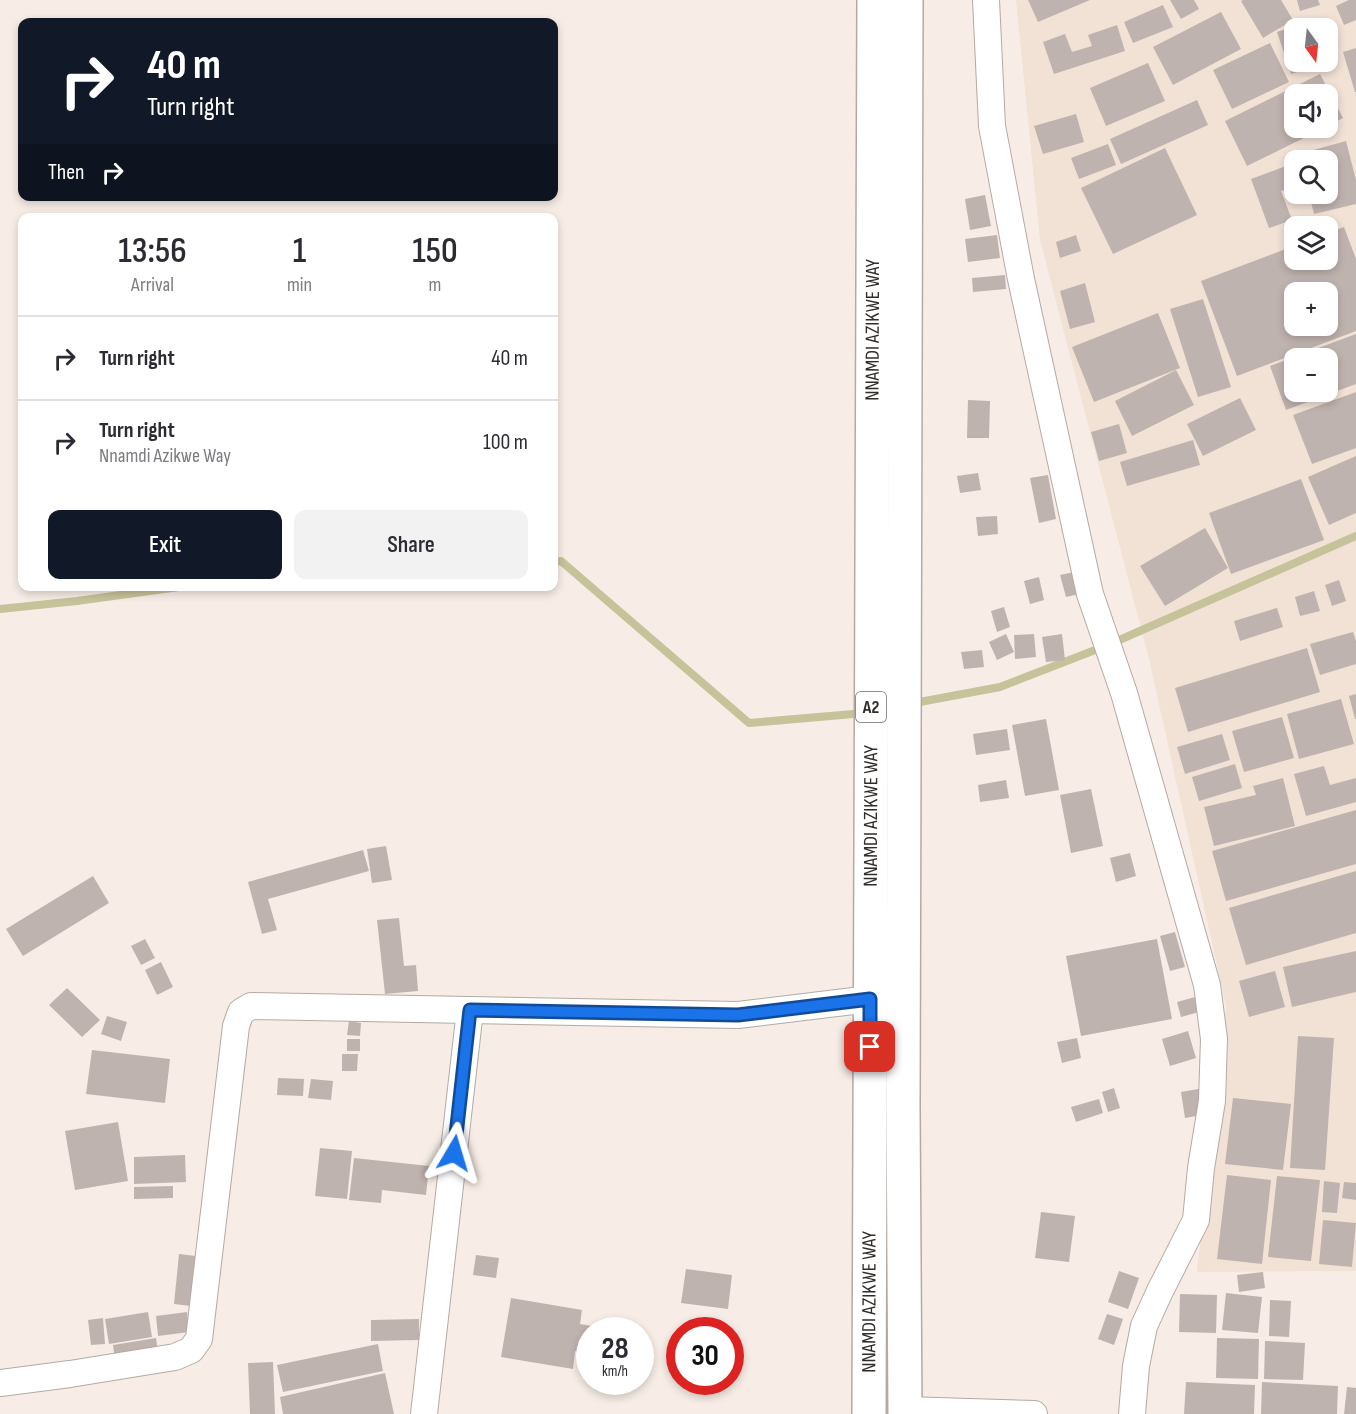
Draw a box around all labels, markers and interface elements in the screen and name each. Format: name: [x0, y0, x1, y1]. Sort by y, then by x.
north arrow: [1284, 18, 1338, 72]
map controls: [1284, 18, 1338, 402]
text: 40 m: [147, 40, 221, 91]
icon: right: [48, 42, 126, 120]
button: sound: [1284, 84, 1338, 138]
text: Turn right: [147, 91, 234, 123]
button: search: [1284, 150, 1338, 204]
icon: right: [96, 156, 129, 189]
text: Then: [48, 159, 84, 186]
button: layers: [1284, 216, 1338, 270]
text: 13:56: [118, 230, 187, 273]
text: 1: [293, 230, 306, 273]
text: 150: [412, 230, 458, 273]
street label: NNAMDI AZIKWE WAY: [861, 259, 885, 401]
text: Arrival: [131, 273, 174, 297]
text: min: [287, 273, 312, 297]
text: m: [429, 273, 441, 297]
button: +: [1284, 282, 1338, 336]
icon: right: [48, 342, 81, 375]
text: Turn right: [99, 345, 175, 372]
text: 40 m: [491, 345, 528, 372]
button: −: [1284, 348, 1338, 402]
text: Turn right: [99, 417, 175, 444]
icon: right: [48, 426, 81, 459]
text: 100 m: [483, 429, 528, 456]
text: Nnamdi Azikwe Way: [99, 444, 231, 468]
button: Exit: [48, 510, 282, 579]
button: Share: [294, 510, 528, 579]
road number: A2: [856, 692, 886, 722]
street label: NNAMDI AZIKWE WAY: [859, 745, 883, 887]
pin: [844, 1021, 895, 1072]
icon: arrive: [853, 1030, 886, 1063]
position arrow: [422, 1121, 486, 1185]
street label: NNAMDI AZIKWE WAY: [857, 1231, 882, 1373]
speed limit sign: 30: [666, 1317, 744, 1395]
text: 28: [601, 1331, 629, 1367]
text: km/h: [602, 1362, 628, 1381]

